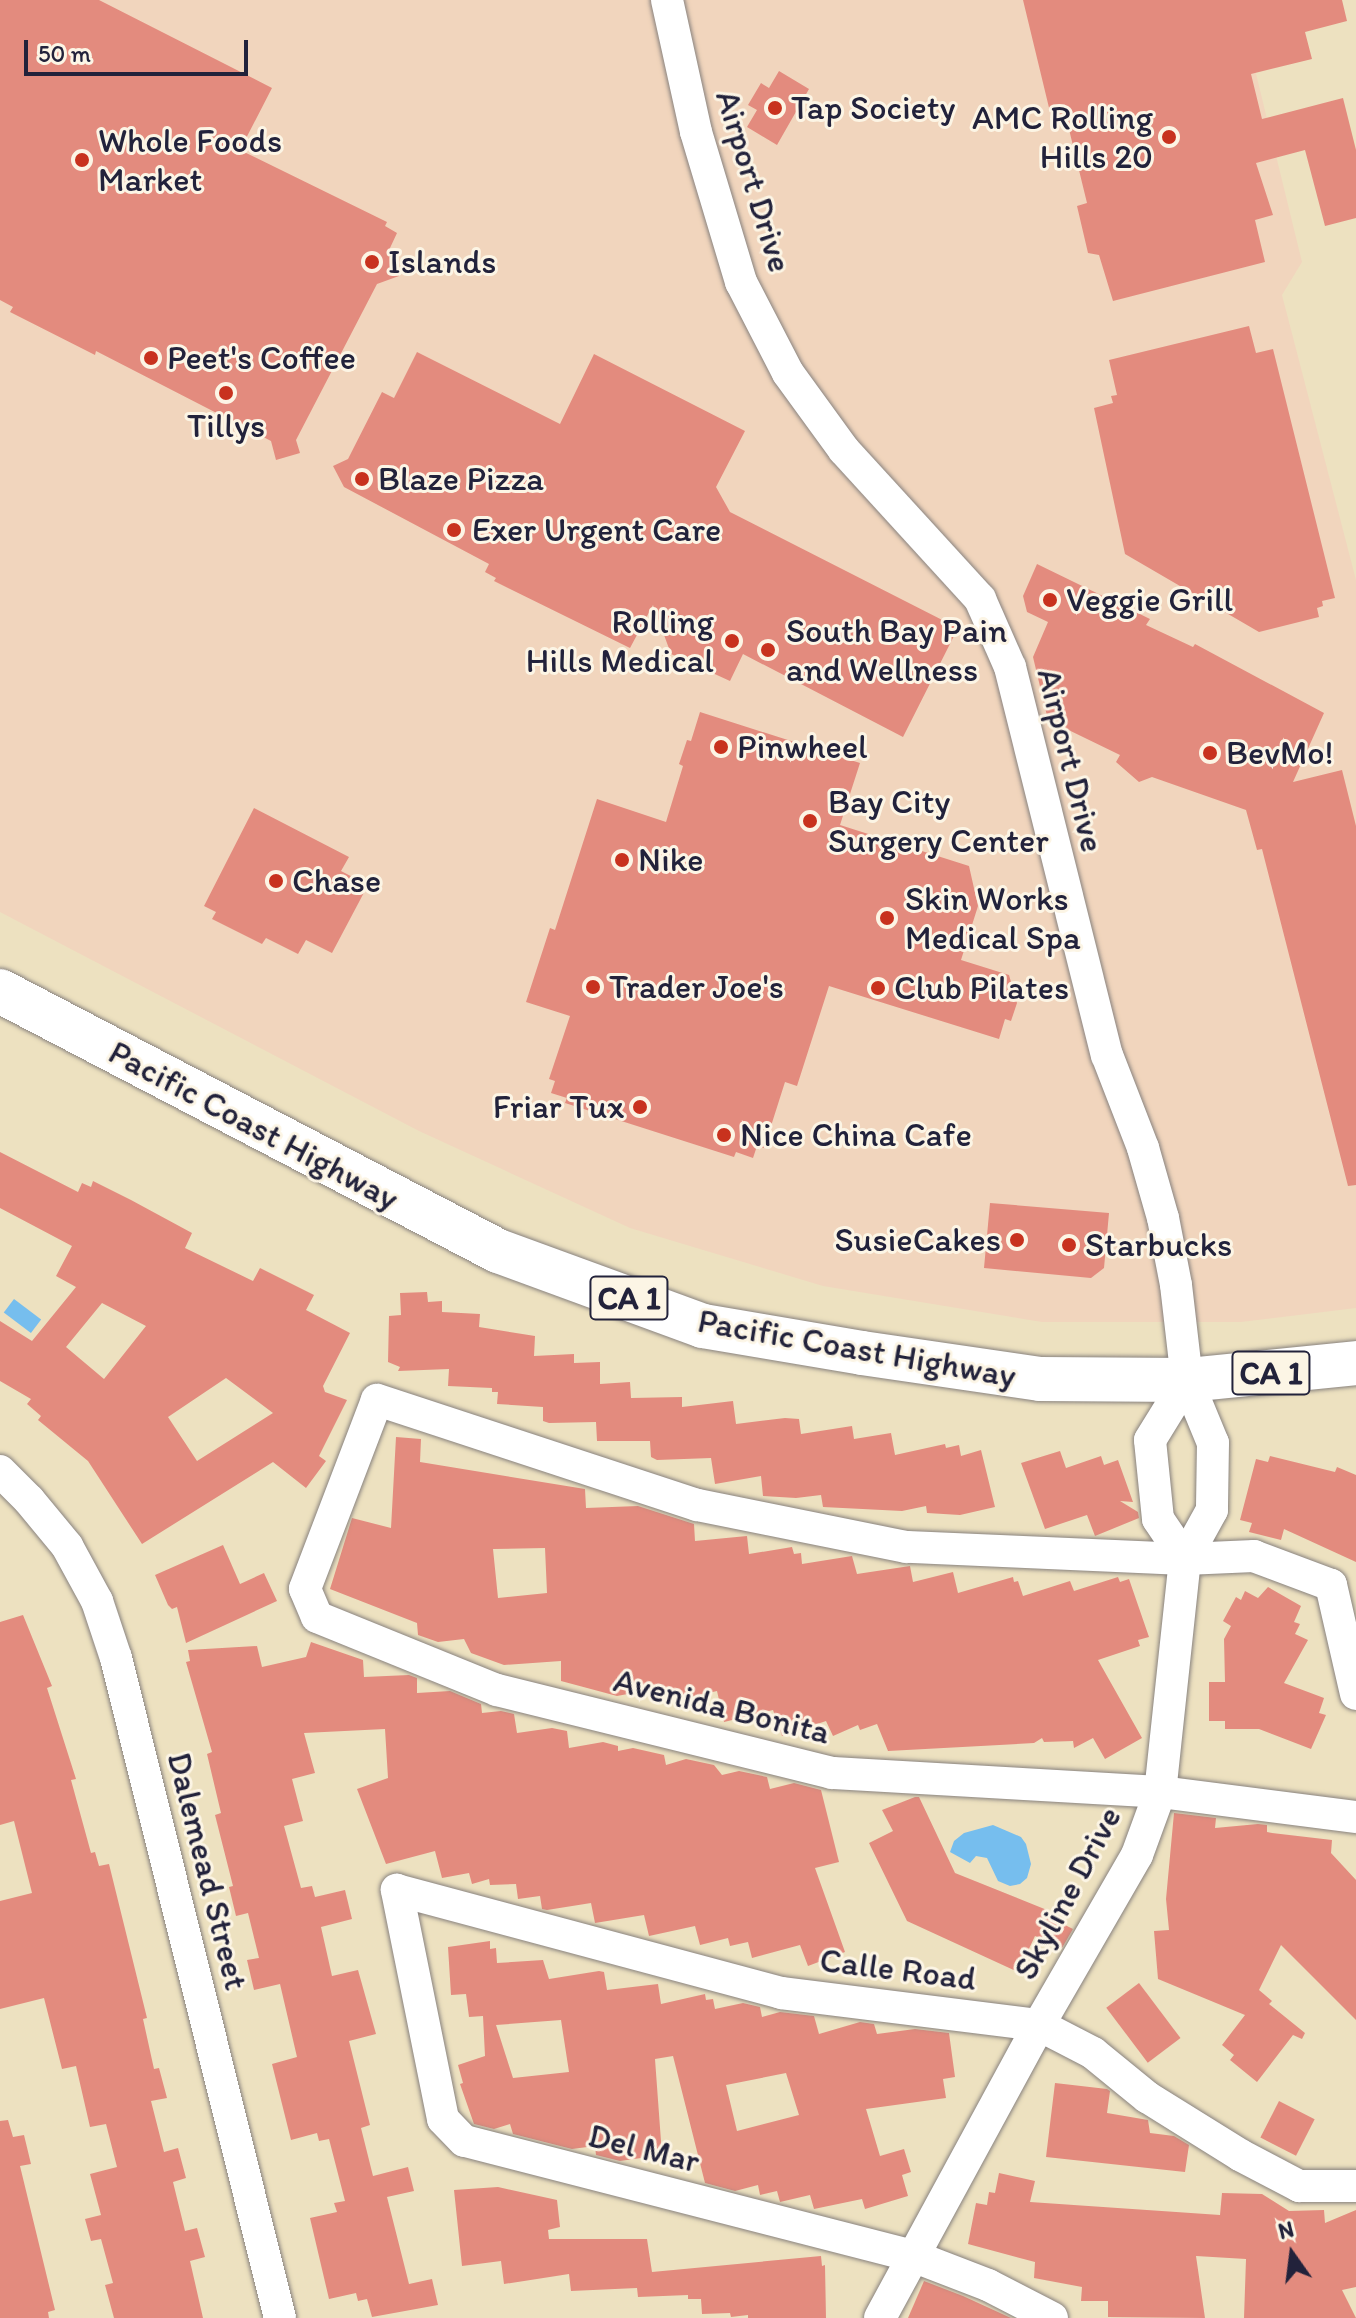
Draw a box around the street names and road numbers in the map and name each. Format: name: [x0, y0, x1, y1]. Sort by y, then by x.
street label: Airport Drive: [707, 85, 801, 277]
street label: Airport Drive: [1028, 664, 1114, 856]
street label: Pacific Coast Highway: [103, 1032, 405, 1218]
road number: CA 1: [589, 1270, 669, 1326]
street label: Pacific Coast Highway: [696, 1300, 1018, 1396]
road number: CA 1: [1231, 1345, 1311, 1401]
street label: Avenida Bonita: [610, 1659, 834, 1753]
street label: Dalemead Street: [159, 1748, 257, 1994]
street label: Skyline Drive: [1004, 1799, 1130, 1987]
street label: Calle Road: [818, 1939, 978, 1999]
street label: Del Mar: [584, 2114, 704, 2182]

